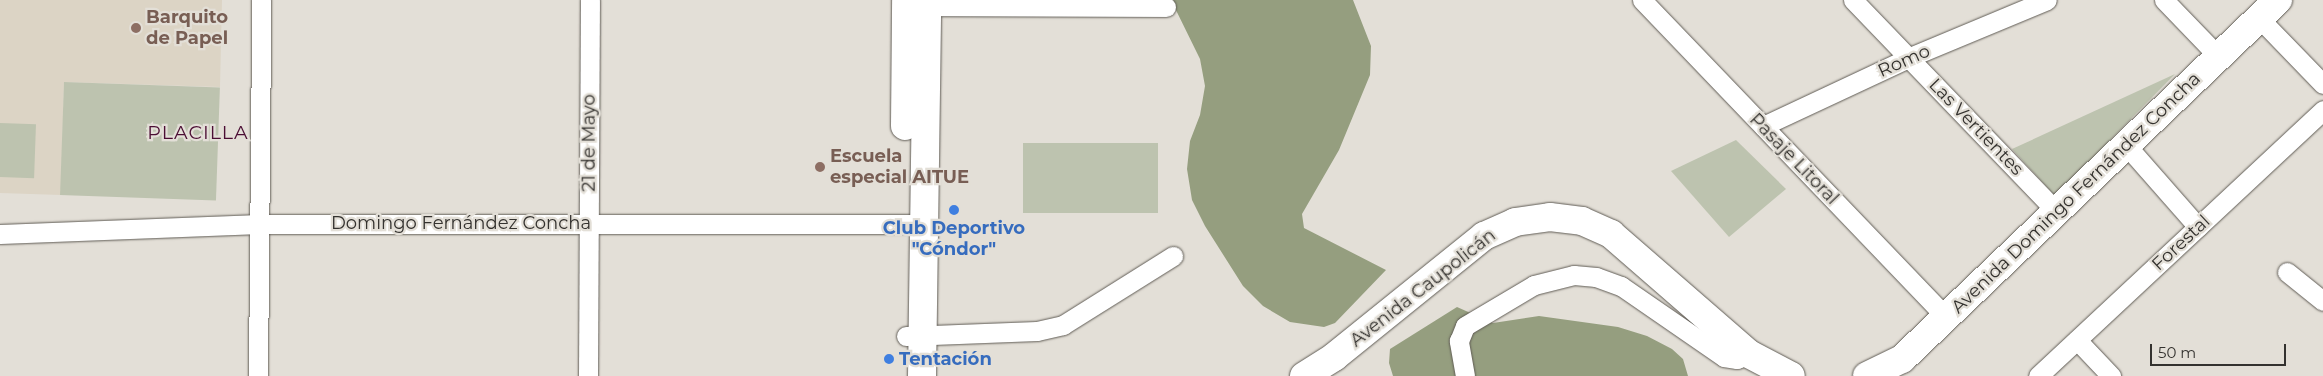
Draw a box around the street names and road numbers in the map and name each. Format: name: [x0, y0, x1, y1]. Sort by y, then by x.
street label: Romo: [1875, 40, 1933, 82]
street label: Avenida Domingo Fernández Concha: [1947, 68, 2205, 318]
street label: Las Vertientes: [1924, 74, 2028, 180]
street label: 21 de Mayo: [578, 94, 600, 192]
street label: Pasaje Litoral: [1745, 109, 1843, 209]
street label: Forestal: [2148, 211, 2214, 275]
street label: Domingo Fernández Concha: [331, 212, 591, 234]
street label: Avenida Caupolicán: [1346, 224, 1500, 352]

